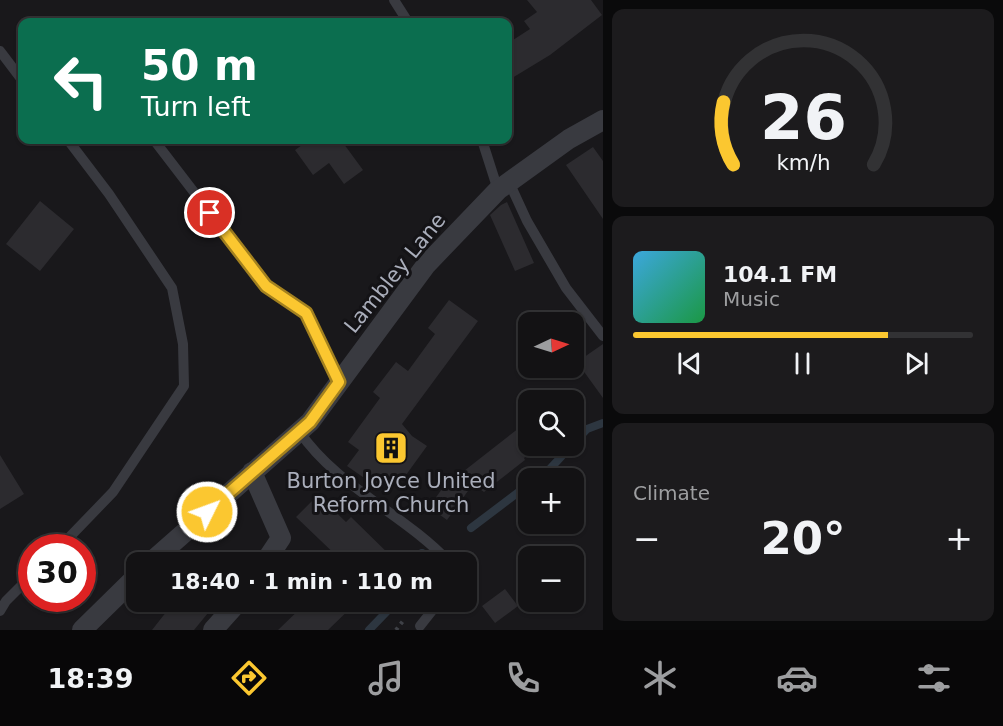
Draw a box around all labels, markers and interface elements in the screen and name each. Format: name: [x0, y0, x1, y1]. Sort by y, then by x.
text: 50 m: [141, 41, 258, 90]
icon: left: [42, 42, 120, 120]
text: 26: [760, 81, 846, 154]
text: Turn left: [141, 91, 251, 122]
text: km/h: [776, 150, 830, 175]
pin: [184, 187, 235, 238]
icon: arrive: [193, 196, 226, 229]
street label: Lambley Lane: [339, 208, 451, 338]
text: 104.1 FM: [723, 262, 837, 287]
text: Music: [723, 287, 780, 311]
north arrow: [518, 312, 584, 378]
map controls: [518, 312, 584, 612]
icon: previous: [673, 347, 706, 380]
icon: pause: [786, 347, 819, 380]
icon: next: [900, 347, 933, 380]
button: search: [518, 390, 584, 456]
building icon: Burton Joyce United Reform Church: [373, 430, 409, 466]
button: +: [518, 468, 584, 534]
place label: Burton Joyce United Reform Church: [286, 469, 496, 517]
position arrow: [175, 480, 239, 544]
text: Climate: [633, 481, 710, 505]
text: 20°: [760, 512, 846, 565]
text: −: [633, 519, 661, 558]
text: +: [945, 519, 973, 558]
speed limit sign: 30: [18, 534, 96, 612]
button: −: [518, 546, 584, 612]
text: 18:40 · 1 min · 110 m: [170, 569, 433, 594]
icon: directions: [228, 657, 270, 699]
icon: music: [365, 657, 407, 699]
icon: phone: [502, 657, 544, 699]
icon: climate: [639, 657, 681, 699]
icon: car: [776, 657, 818, 699]
icon: filters: [913, 657, 955, 699]
text: 18:39: [48, 663, 133, 694]

